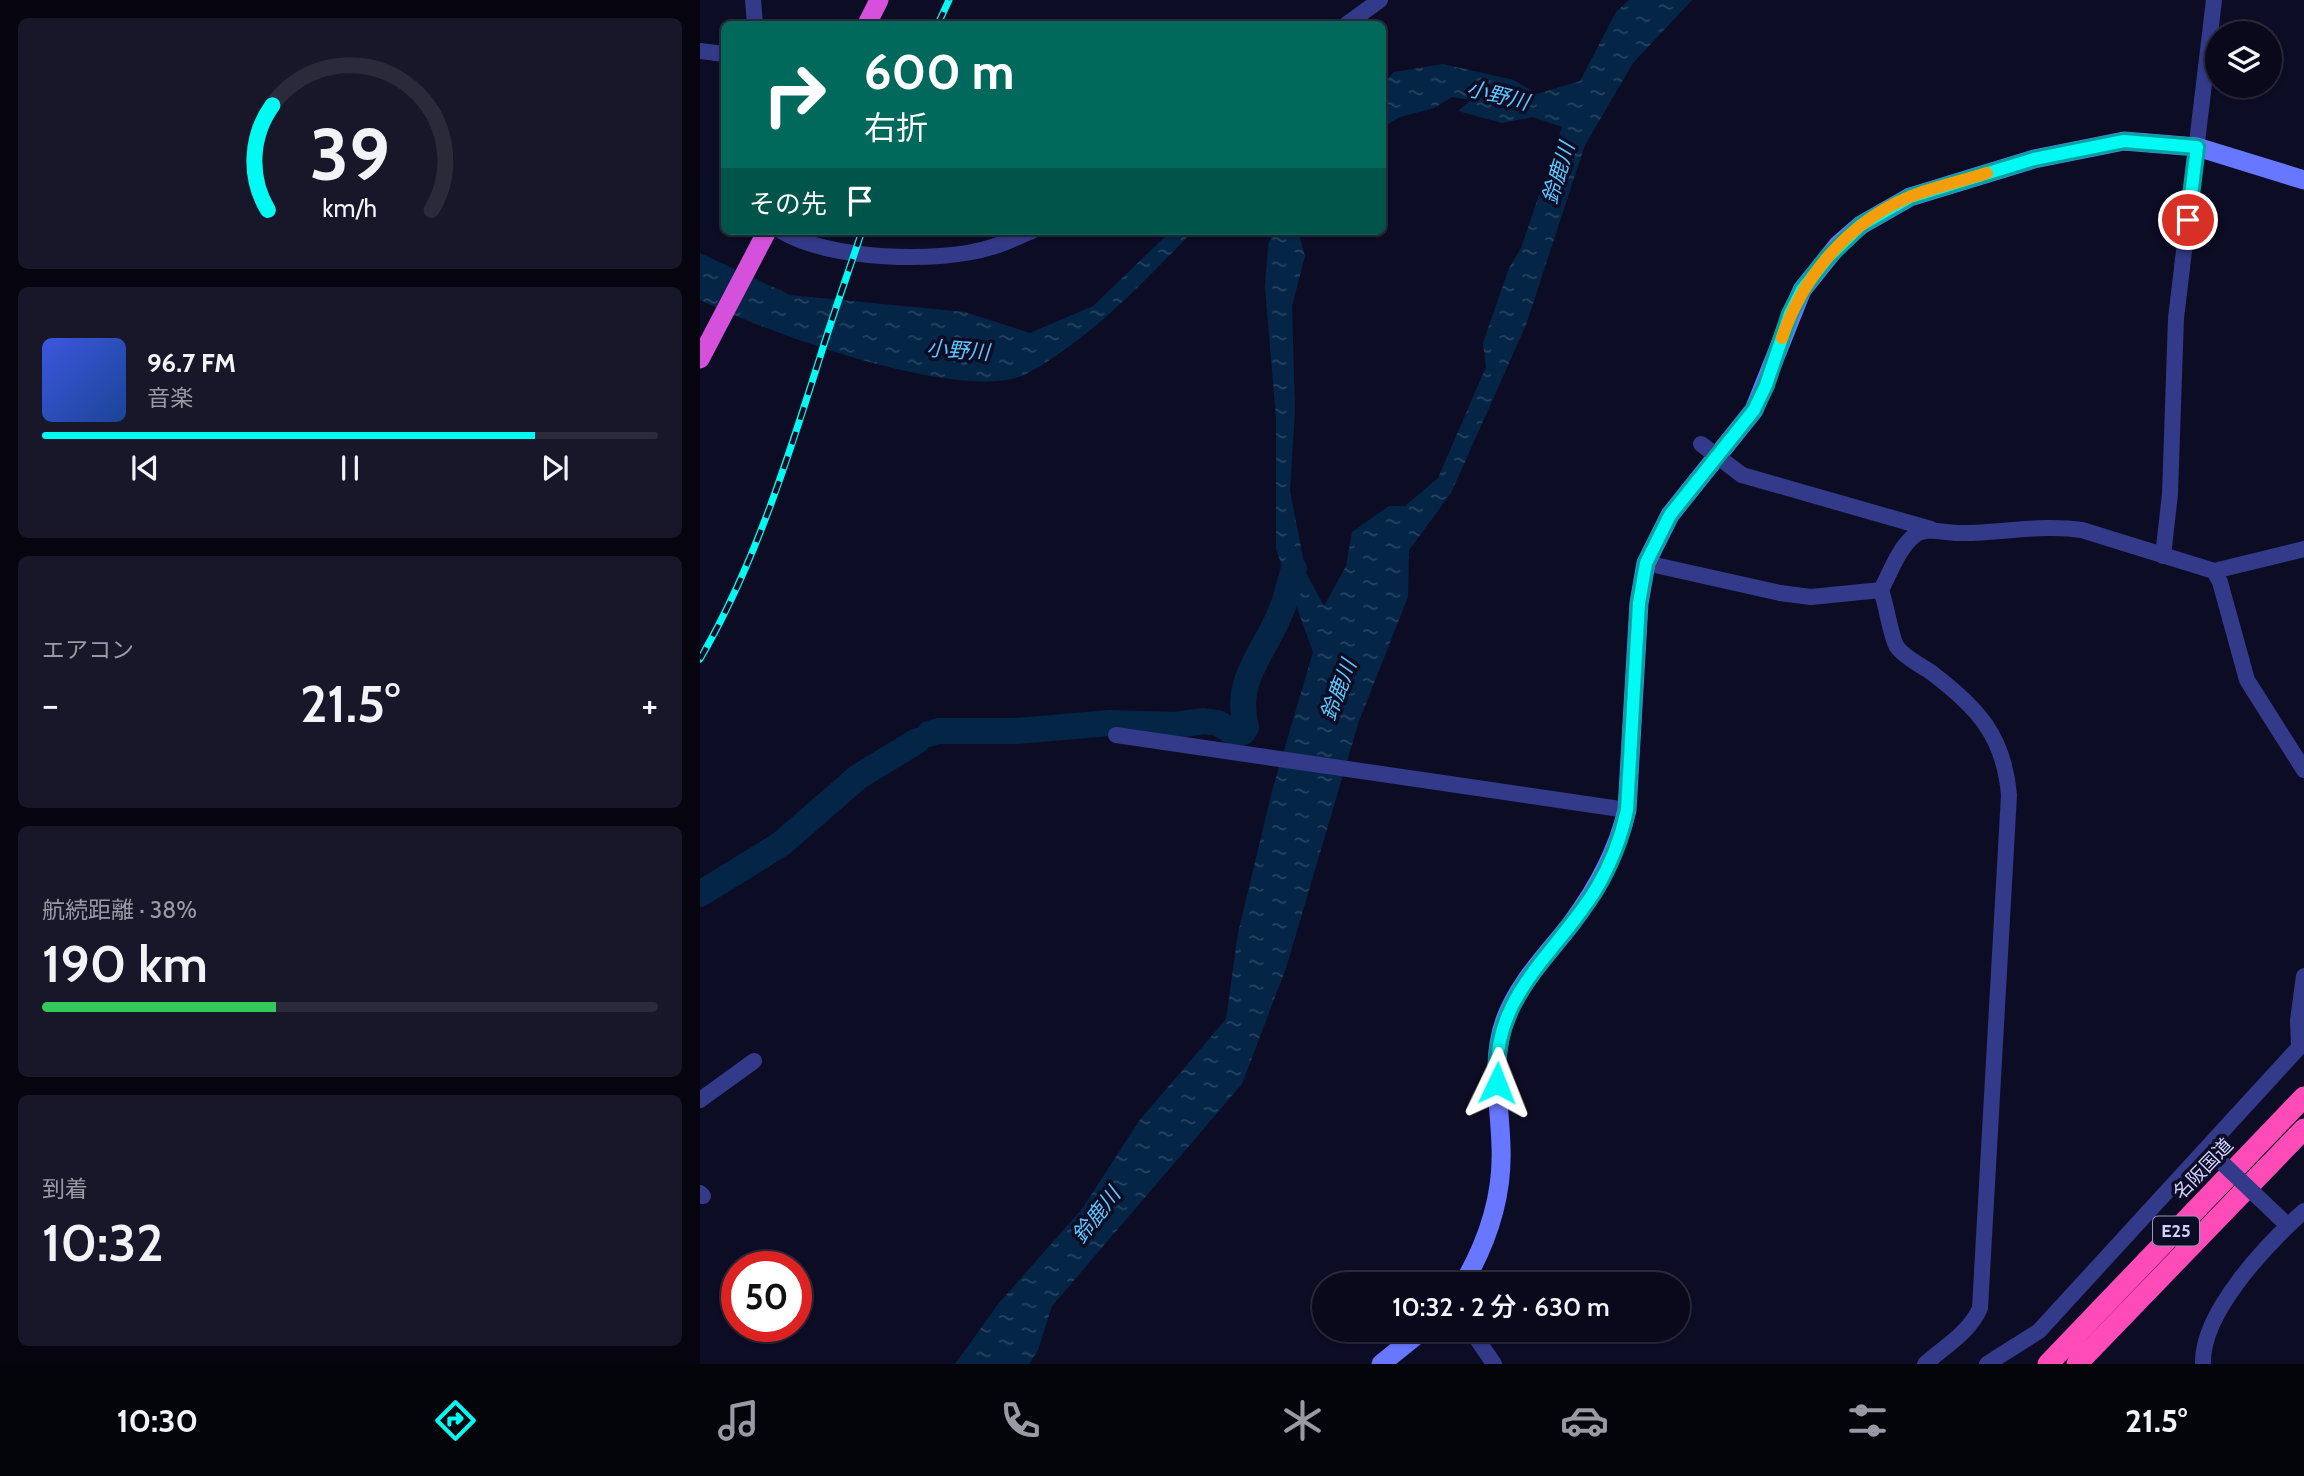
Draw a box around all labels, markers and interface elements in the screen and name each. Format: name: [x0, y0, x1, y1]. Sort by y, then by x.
map controls: [2205, 21, 2282, 98]
button: layers: [2205, 21, 2282, 98]
text: 600 m: [864, 42, 1014, 101]
icon: right: [749, 49, 840, 140]
water label: 小野川: [1464, 75, 1534, 115]
text: 右折: [864, 108, 928, 147]
text: 39: [310, 110, 390, 198]
water label: 鈴鹿川: [1537, 137, 1580, 207]
icon: arrive: [841, 182, 879, 220]
text: その先: [749, 188, 827, 220]
pin: [2158, 190, 2218, 250]
text: km/h: [323, 192, 377, 222]
icon: arrive: [2169, 201, 2207, 239]
water label: 小野川: [926, 335, 992, 365]
text: 96.7 FM: [147, 347, 236, 379]
text: 音楽: [147, 384, 193, 412]
icon: previous: [126, 449, 164, 487]
icon: pause: [331, 449, 369, 487]
icon: next: [536, 449, 574, 487]
text: エアコン: [42, 636, 134, 664]
water label: 鈴鹿川: [1315, 654, 1362, 724]
text: 21.5°: [300, 672, 400, 735]
text: −: [42, 681, 59, 728]
text: +: [641, 681, 658, 728]
text: 航続距離 · 38%: [42, 896, 197, 924]
text: 190 km: [42, 932, 208, 995]
position arrow: [1460, 1046, 1534, 1120]
street label: 名阪国道: [2168, 1134, 2238, 1204]
text: 到着: [42, 1175, 88, 1203]
water label: 鈴鹿川: [1067, 1181, 1126, 1248]
text: 10:32: [42, 1211, 164, 1274]
road number: E25: [2153, 1216, 2199, 1246]
speed limit sign: 50: [721, 1251, 812, 1342]
text: 10:32 · 2 分 · 630 m: [1392, 1291, 1610, 1323]
icon: directions: [431, 1396, 480, 1445]
icon: music: [714, 1396, 763, 1445]
icon: phone: [996, 1396, 1045, 1445]
icon: climate: [1278, 1396, 1327, 1445]
icon: car: [1560, 1396, 1609, 1445]
icon: filters: [1843, 1396, 1892, 1445]
text: 10:30: [117, 1401, 198, 1440]
text: 21.5°: [2125, 1401, 2187, 1440]

